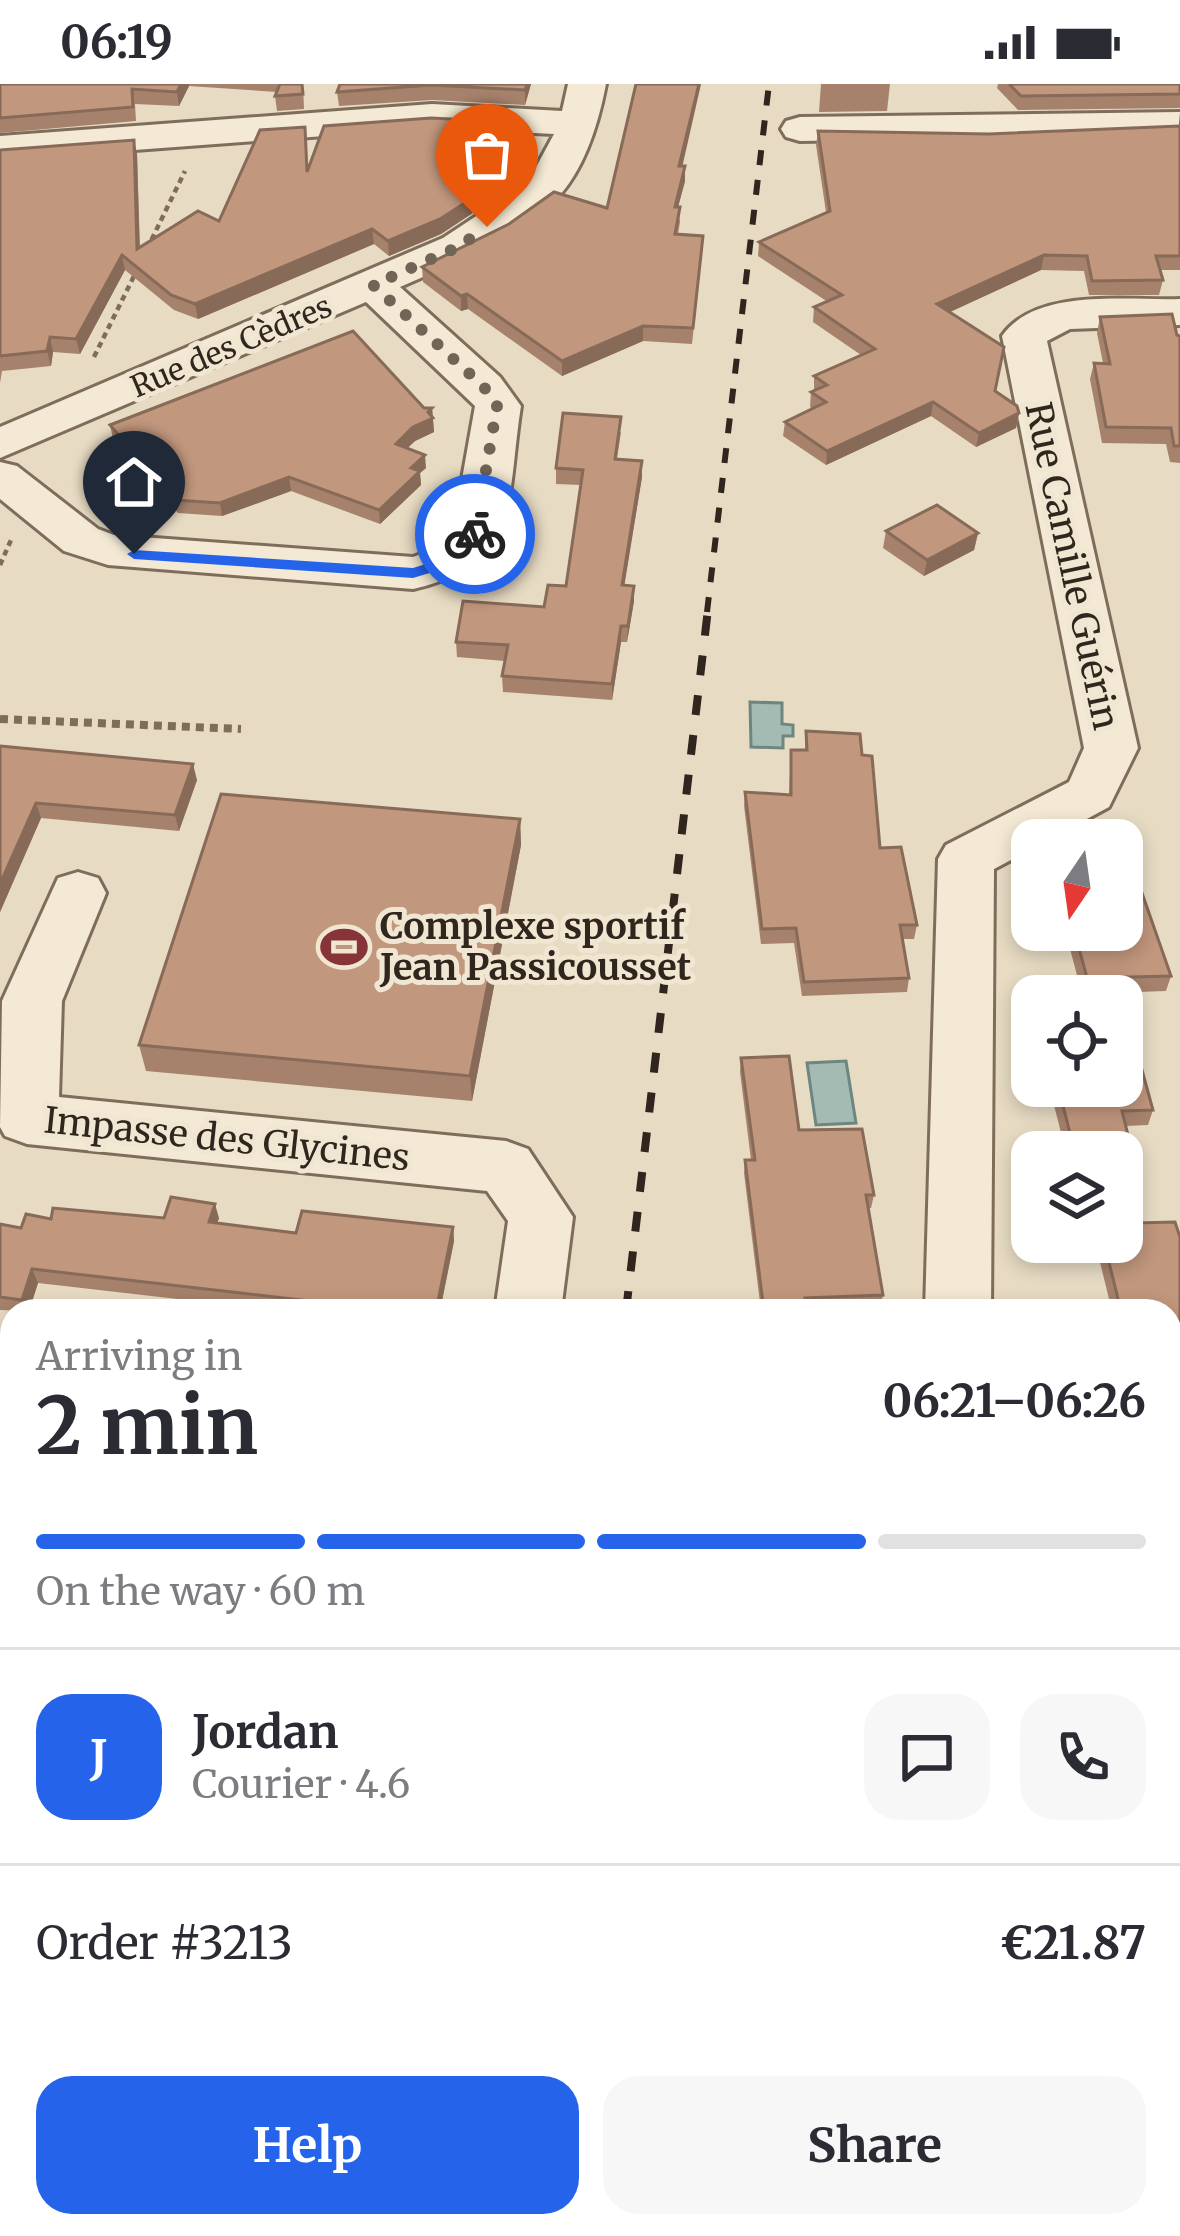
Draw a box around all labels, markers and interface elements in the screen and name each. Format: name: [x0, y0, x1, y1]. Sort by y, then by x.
text: 06:19: [60, 14, 173, 70]
pin: [436, 104, 538, 227]
icon: bag: [454, 122, 520, 188]
street label: Rue des Cèdres: [125, 287, 337, 405]
street label: Rue Camille Guérin: [1015, 398, 1129, 734]
pin: [83, 431, 185, 554]
icon: home: [101, 449, 167, 515]
courier: [415, 474, 535, 594]
icon: bike: [442, 501, 508, 567]
north arrow: [1011, 819, 1143, 951]
map controls: [1011, 819, 1143, 1263]
place label: Complexe sportif Jean Passicousset: [379, 904, 692, 990]
sports icon: Complexe sportif Jean Passicousset: [319, 922, 369, 972]
button: locate: [1011, 975, 1143, 1107]
street label: Impasse des Glycines: [42, 1097, 412, 1181]
button: layers: [1011, 1131, 1143, 1263]
text: Arriving in: [36, 1332, 243, 1381]
text: 06:21–06:26: [882, 1373, 1146, 1429]
text: 2 min: [36, 1377, 258, 1475]
text: On the way · 60 m: [36, 1567, 365, 1616]
button: chat: [864, 1694, 990, 1820]
button: phone: [1020, 1694, 1146, 1820]
text: Jordan: [192, 1704, 339, 1760]
text: J: [90, 1729, 108, 1785]
text: Courier · 4.6: [192, 1760, 410, 1809]
text: Order #3213: [36, 1915, 293, 1971]
text: €21.87: [1000, 1915, 1146, 1971]
button: Help: [36, 2076, 579, 2214]
button: Share: [603, 2076, 1146, 2214]

